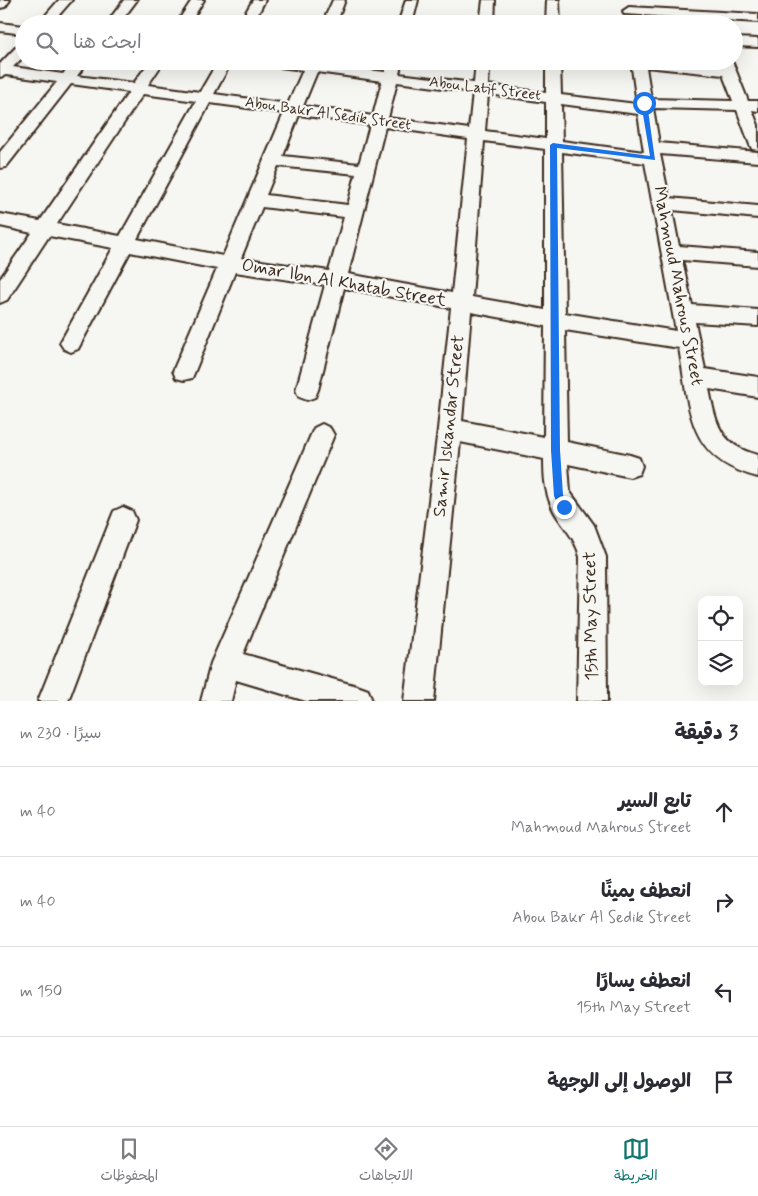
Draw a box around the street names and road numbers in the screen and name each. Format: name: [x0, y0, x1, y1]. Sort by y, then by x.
street label: Abou Latif Street: [428, 72, 542, 106]
street label: Abou Bakr Al Sedik Street: [244, 92, 413, 136]
street label: Mahmoud Mahrous Street: [647, 184, 709, 388]
street label: Omar Ibn Al Khatab Street: [240, 253, 449, 313]
street label: Samir Iskandar Street: [428, 334, 470, 518]
street label: 15th May Street: [578, 551, 604, 681]

